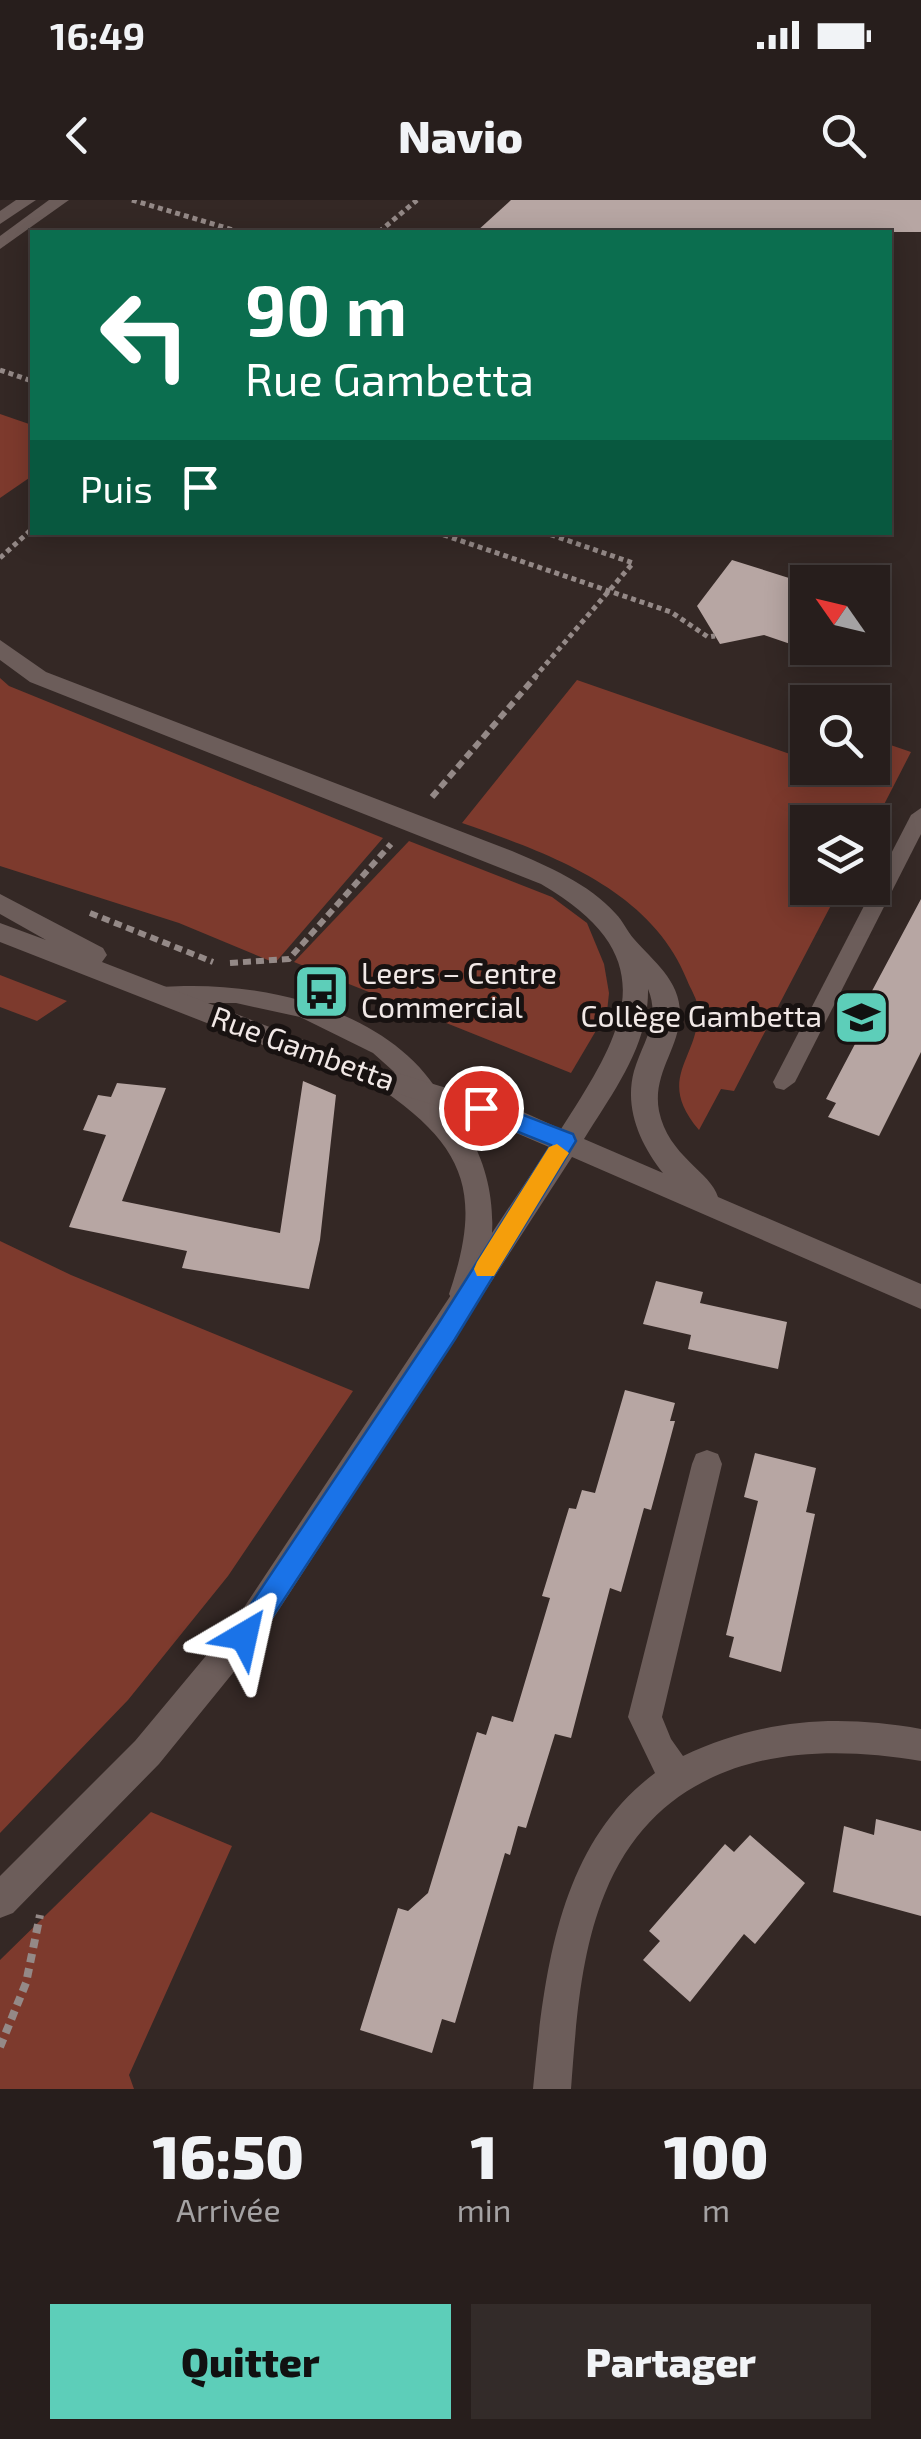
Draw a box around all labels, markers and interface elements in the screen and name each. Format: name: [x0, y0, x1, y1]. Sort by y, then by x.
text: 16:49: [50, 12, 145, 58]
icon: back: [50, 108, 105, 163]
text: Navio: [398, 108, 523, 162]
icon: search: [816, 108, 871, 163]
text: 90 m: [245, 266, 407, 350]
icon: left: [80, 270, 210, 400]
text: Rue Gambetta: [245, 351, 534, 405]
icon: arrive: [173, 460, 228, 515]
text: Puis: [80, 465, 153, 511]
north arrow: [790, 565, 890, 665]
map controls: [790, 565, 890, 905]
button: search: [790, 685, 890, 785]
button: layers: [790, 805, 890, 905]
place label: Leers – Centre Commercial: [361, 954, 557, 1024]
bus stop icon: Leers – Centre Commercial: [292, 961, 352, 1021]
school or university icon: Collège Gambetta: [831, 987, 891, 1047]
street label: Rue Gambetta: [207, 997, 400, 1097]
place label: Collège Gambetta: [580, 997, 822, 1033]
pin: [439, 1066, 524, 1151]
icon: arrive: [454, 1081, 509, 1136]
position arrow: [192, 1584, 296, 1688]
text: 16:50: [153, 2119, 304, 2191]
text: 1: [470, 2119, 498, 2191]
text: 100: [664, 2119, 768, 2191]
text: Arrivée: [176, 2190, 281, 2228]
text: min: [457, 2190, 511, 2228]
text: m: [702, 2190, 730, 2228]
button: Quitter: [50, 2304, 451, 2419]
button: Partager: [471, 2304, 871, 2419]

